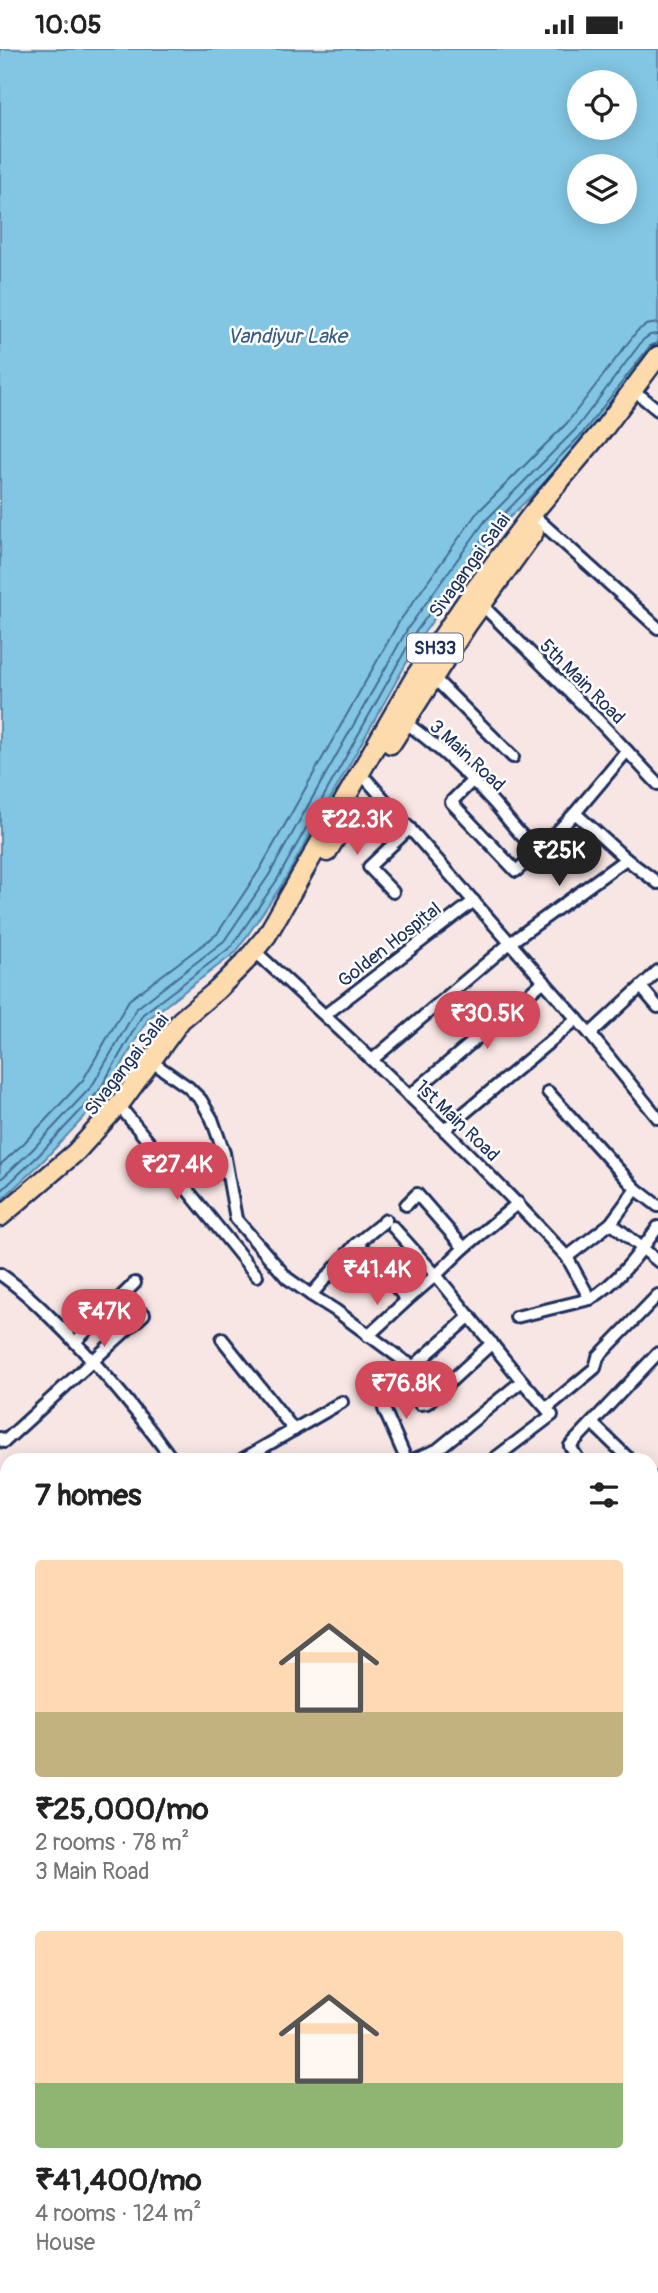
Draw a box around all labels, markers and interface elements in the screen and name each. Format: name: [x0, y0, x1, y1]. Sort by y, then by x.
text: 10:05: [35, 9, 102, 41]
map controls: [567, 70, 637, 224]
button: locate: [567, 70, 637, 140]
button: layers: [567, 154, 637, 224]
water label: Vandiyur Lake: [227, 323, 350, 350]
street label: Sivagangai Salai: [424, 509, 516, 623]
road number: SH33: [407, 633, 463, 663]
street label: 5th Main Road: [535, 634, 630, 729]
street label: 3 Main Road: [425, 715, 510, 797]
pin: ₹22.3K: [300, 797, 414, 857]
text: ₹22.3K: [321, 805, 393, 834]
pin: ₹25K: [518, 829, 600, 888]
text: ₹25K: [533, 836, 586, 865]
street label: Golden Hospital: [333, 897, 446, 993]
pin: ₹30.5K: [430, 991, 544, 1051]
text: ₹30.5K: [450, 999, 524, 1028]
street label: Sivagangai Salai: [79, 1009, 174, 1121]
street label: 1st Main Road: [410, 1075, 504, 1167]
pin: ₹27.4K: [120, 1143, 234, 1202]
text: ₹27.4K: [141, 1150, 213, 1179]
pin: ₹41.4K: [320, 1247, 434, 1307]
text: ₹41.4K: [343, 1255, 411, 1284]
pin: ₹47K: [63, 1289, 145, 1349]
text: ₹47K: [77, 1297, 131, 1326]
pin: ₹76.8K: [349, 1361, 463, 1421]
text: ₹76.8K: [371, 1369, 441, 1398]
icon: filters: [585, 1476, 623, 1514]
text: 7 homes: [35, 1477, 142, 1514]
icon: home: [266, 1605, 392, 1731]
text: ₹25,000/mo: [35, 1791, 209, 1828]
text: 2 rooms · 78 m²: [35, 1828, 189, 1857]
text: 3 Main Road: [35, 1857, 150, 1886]
icon: home: [266, 1976, 392, 2102]
text: ₹41,400/mo: [35, 2162, 202, 2199]
text: 4 rooms · 124 m²: [35, 2199, 201, 2228]
text: House: [35, 2228, 95, 2257]

